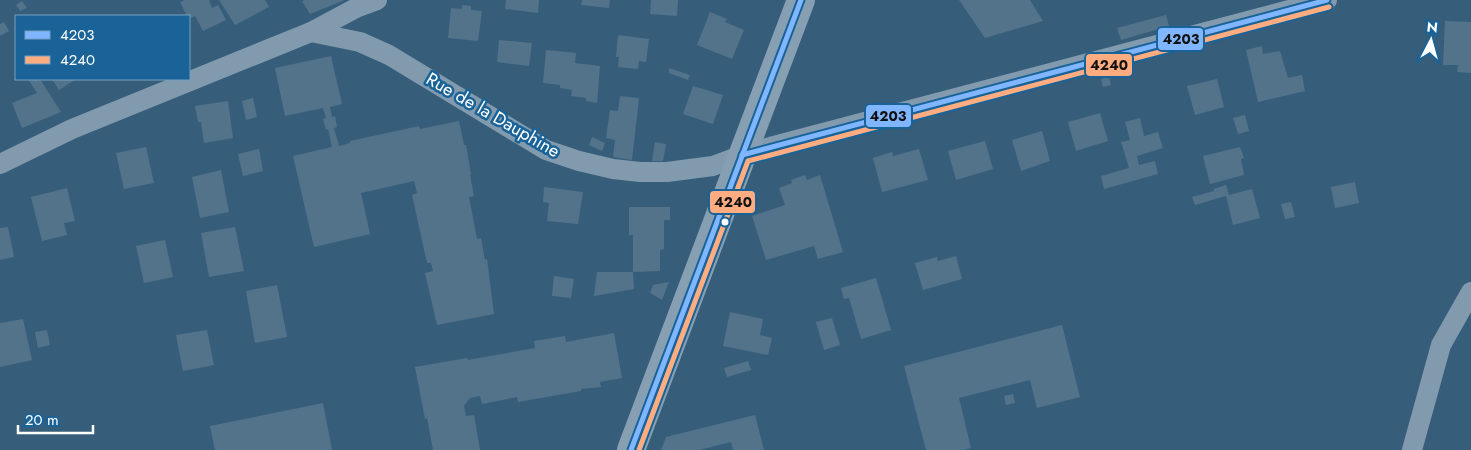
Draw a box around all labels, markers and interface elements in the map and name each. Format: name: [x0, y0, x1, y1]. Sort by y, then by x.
legend: [15, 15, 190, 80]
north arrow: [1406, 15, 1456, 65]
text: N: [1426, 17, 1439, 38]
text: 4203: [60, 24, 94, 46]
line badge: 4203: [1157, 27, 1204, 51]
text: 4203: [1163, 29, 1200, 49]
text: 4240: [60, 49, 95, 71]
line badge: 4240: [1085, 53, 1133, 77]
text: 4240: [1090, 55, 1128, 75]
street label: Rue de la Dauphine: [421, 66, 565, 164]
line badge: 4203: [865, 104, 912, 128]
text: 4203: [870, 106, 907, 126]
line badge: 4240: [709, 190, 756, 214]
text: 4240: [714, 192, 752, 212]
unlabelled marker: [720, 217, 730, 227]
scale bar: [18, 402, 92, 434]
text: 20 m: [25, 409, 59, 431]

